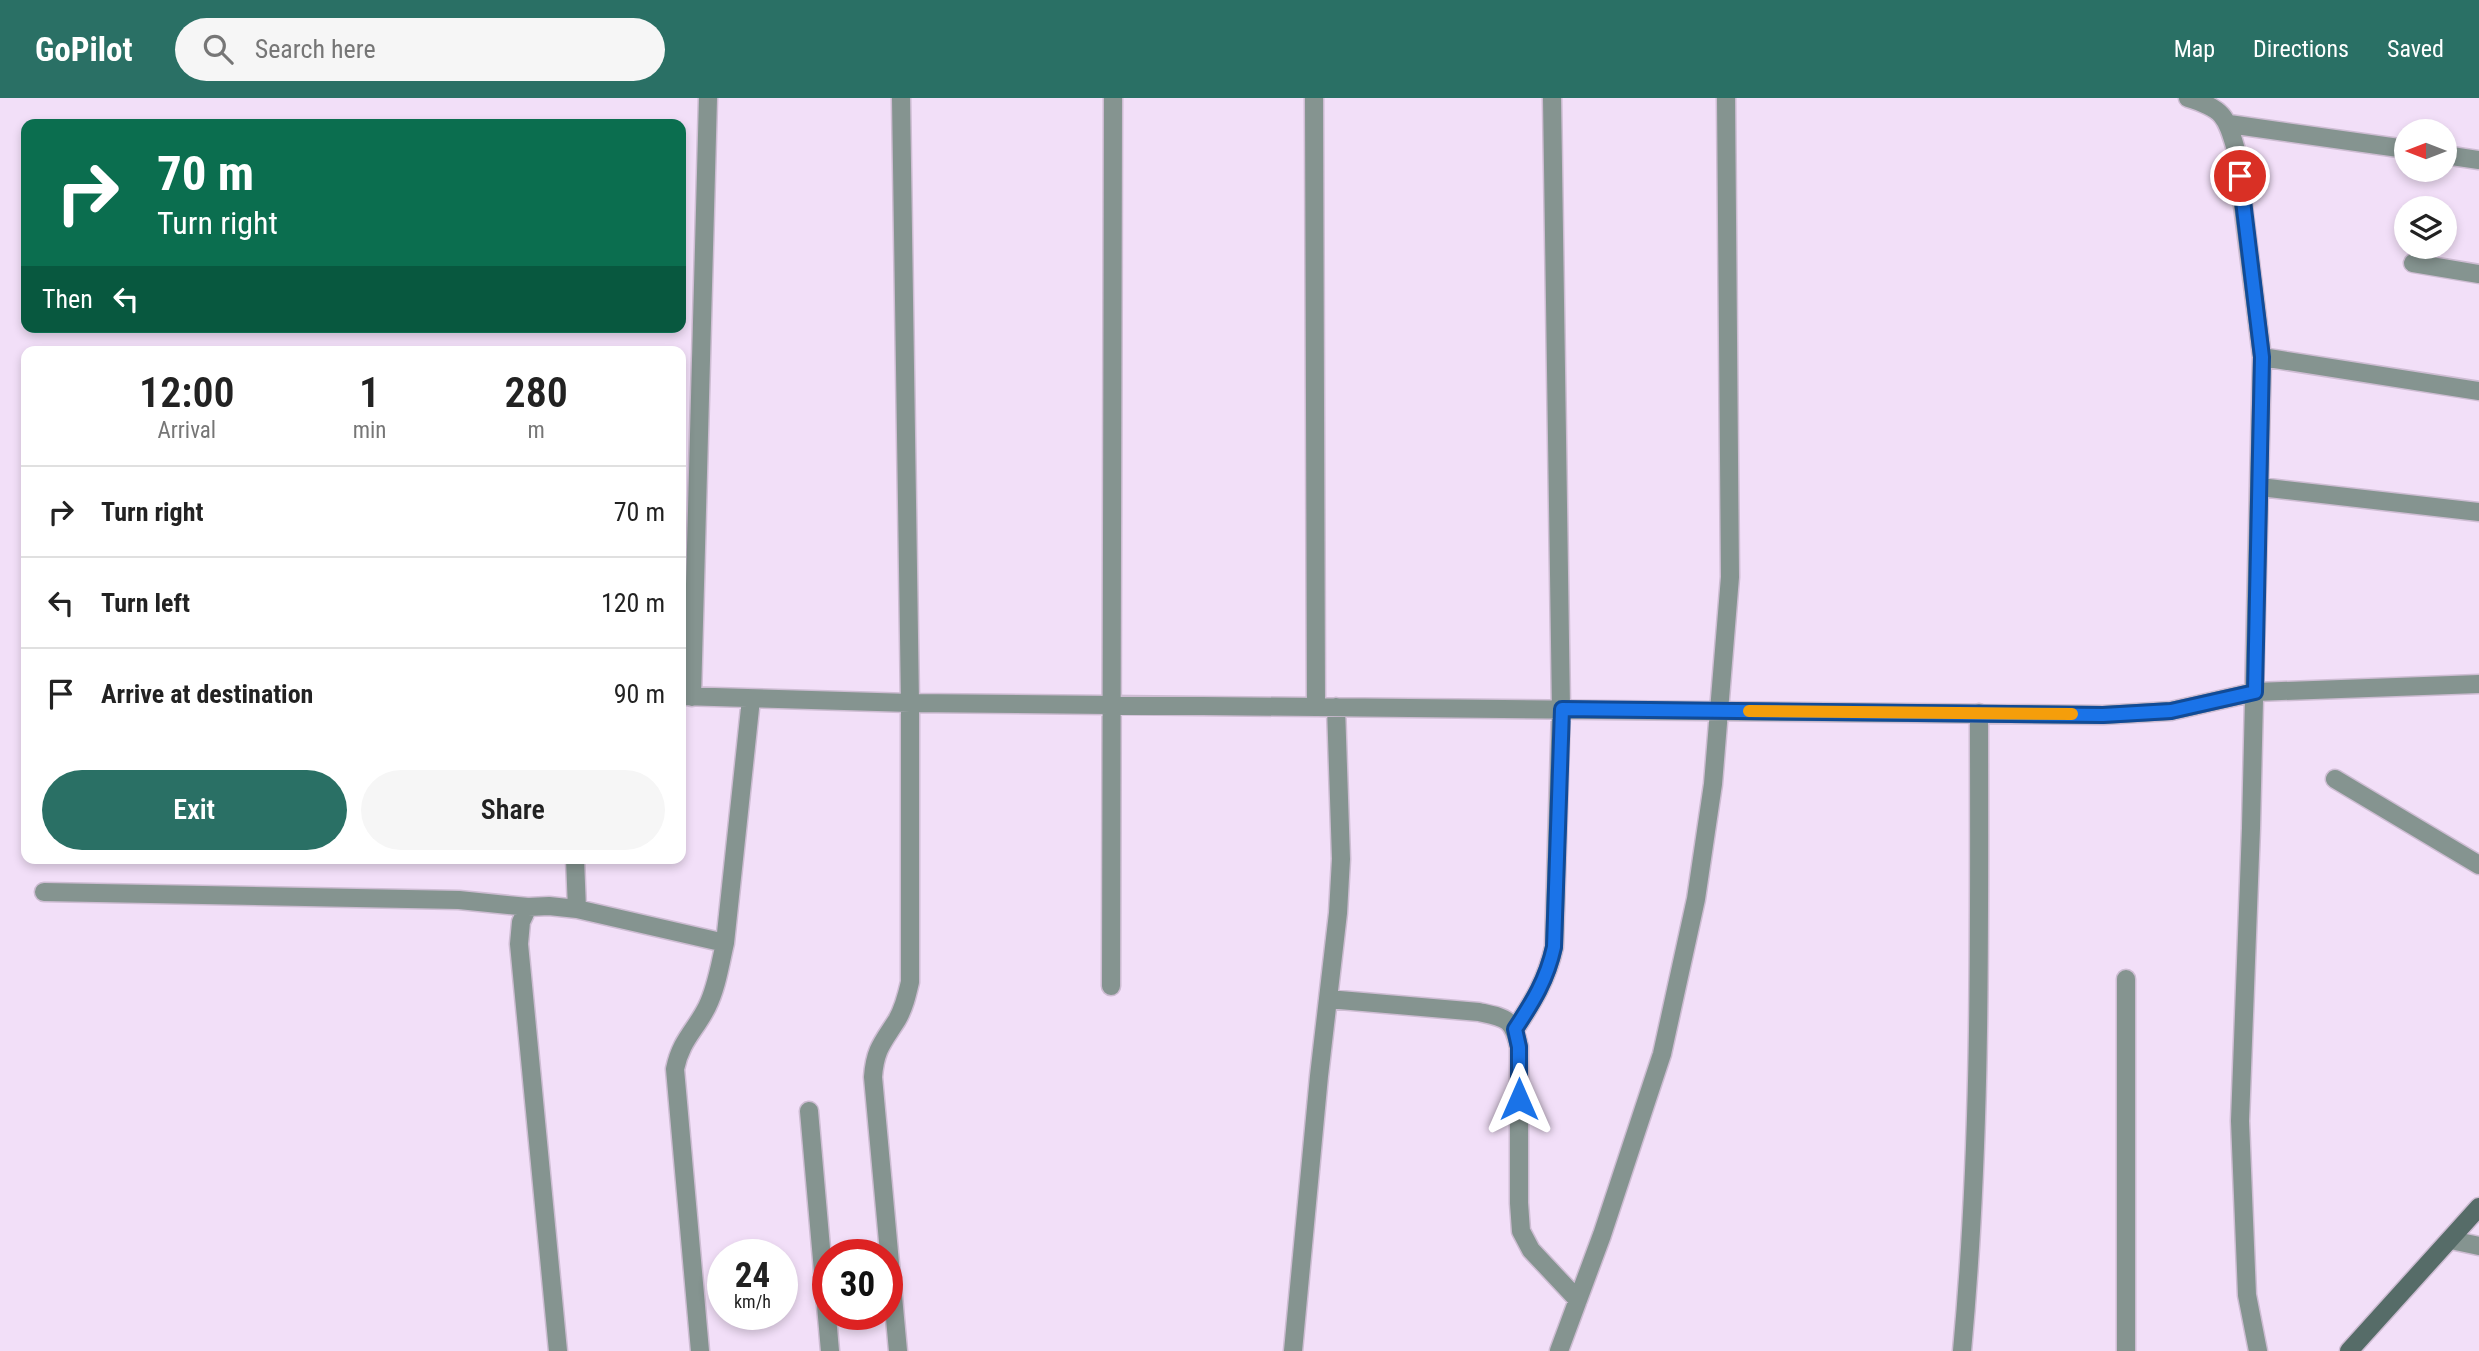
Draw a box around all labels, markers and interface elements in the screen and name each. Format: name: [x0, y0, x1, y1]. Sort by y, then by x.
search box: [175, 18, 665, 81]
text: GoPilot: [35, 30, 133, 69]
icon: search: [199, 30, 237, 68]
text: Search here: [255, 34, 376, 64]
text: Map: [2174, 35, 2215, 63]
text: Directions: [2253, 35, 2349, 63]
text: Saved: [2387, 35, 2444, 63]
north arrow: [2394, 119, 2457, 182]
map controls: [2394, 119, 2457, 259]
text: 70 m: [157, 145, 254, 202]
pin: [2210, 146, 2270, 206]
icon: right: [42, 147, 133, 238]
icon: arrive: [2221, 157, 2259, 195]
button: layers: [2394, 196, 2457, 259]
text: Turn right: [157, 204, 278, 242]
icon: left: [107, 280, 145, 318]
text: Then: [42, 284, 93, 314]
text: 12:00: [139, 368, 235, 417]
text: 1: [359, 368, 380, 417]
text: 280: [505, 368, 568, 417]
text: Arrival: [158, 417, 216, 444]
text: min: [353, 417, 386, 444]
text: m: [528, 417, 545, 444]
icon: right: [42, 493, 80, 531]
text: Turn right: [101, 497, 203, 527]
text: 70 m: [614, 497, 665, 527]
icon: left: [42, 584, 80, 622]
text: Turn left: [101, 588, 190, 618]
text: 120 m: [601, 588, 665, 618]
icon: arrive: [42, 675, 80, 713]
text: Arrive at destination: [101, 679, 313, 709]
text: 90 m: [614, 679, 665, 709]
button: Exit: [42, 770, 347, 850]
button: Share: [361, 770, 665, 850]
position arrow: [1482, 1062, 1556, 1136]
speed limit sign: 30: [812, 1239, 903, 1330]
text: 24: [735, 1255, 770, 1296]
text: km/h: [734, 1291, 771, 1312]

